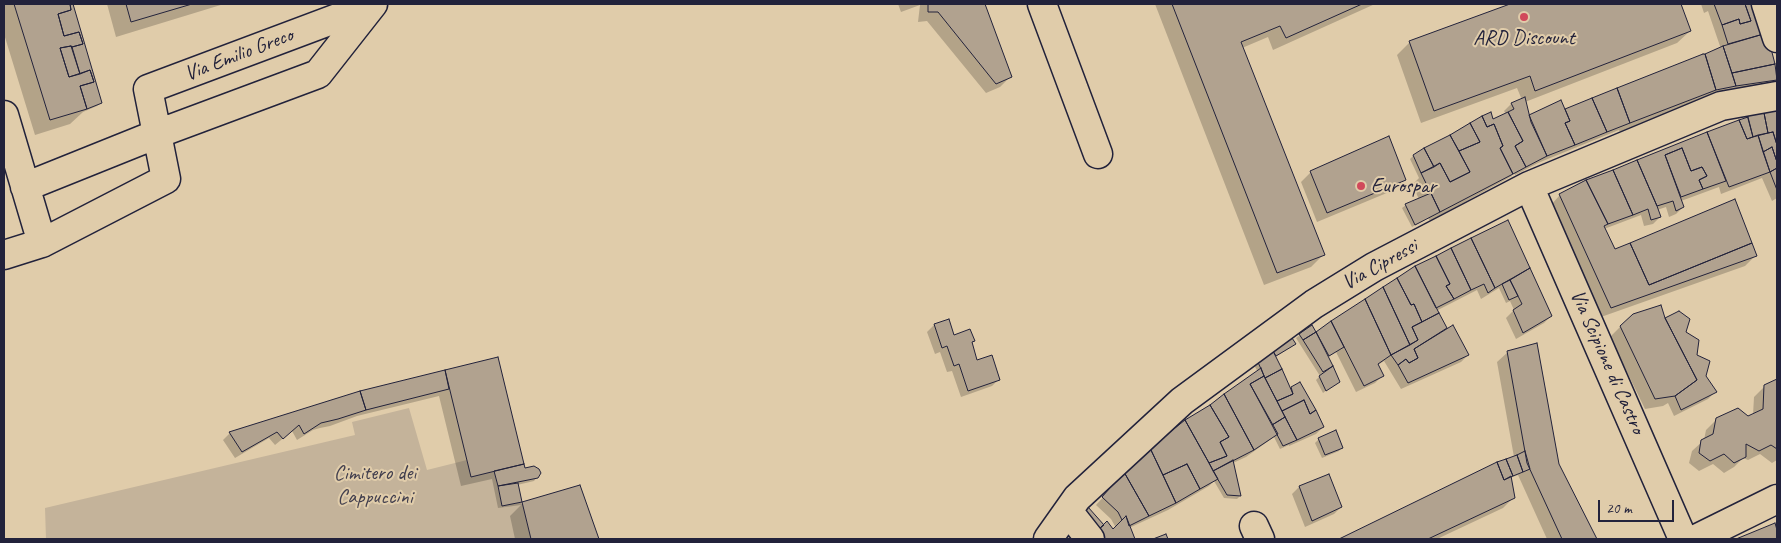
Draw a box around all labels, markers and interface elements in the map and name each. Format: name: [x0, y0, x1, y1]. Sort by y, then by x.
marker: ARD Discount: [1518, 11, 1530, 23]
street label: Via Emilio Greco: [181, 23, 297, 87]
place label: ARD Discount: [1473, 25, 1575, 51]
place label: Eurospar: [1371, 173, 1436, 199]
marker: Eurospar: [1355, 180, 1367, 192]
street label: Via Cipressi: [1338, 234, 1422, 296]
street label: Via Scipione di Castro: [1564, 286, 1650, 438]
park label: Cimitero dei Cappuccini: [334, 460, 416, 510]
scale bar: [1601, 490, 1677, 522]
text: 20 m: [1606, 499, 1632, 518]

